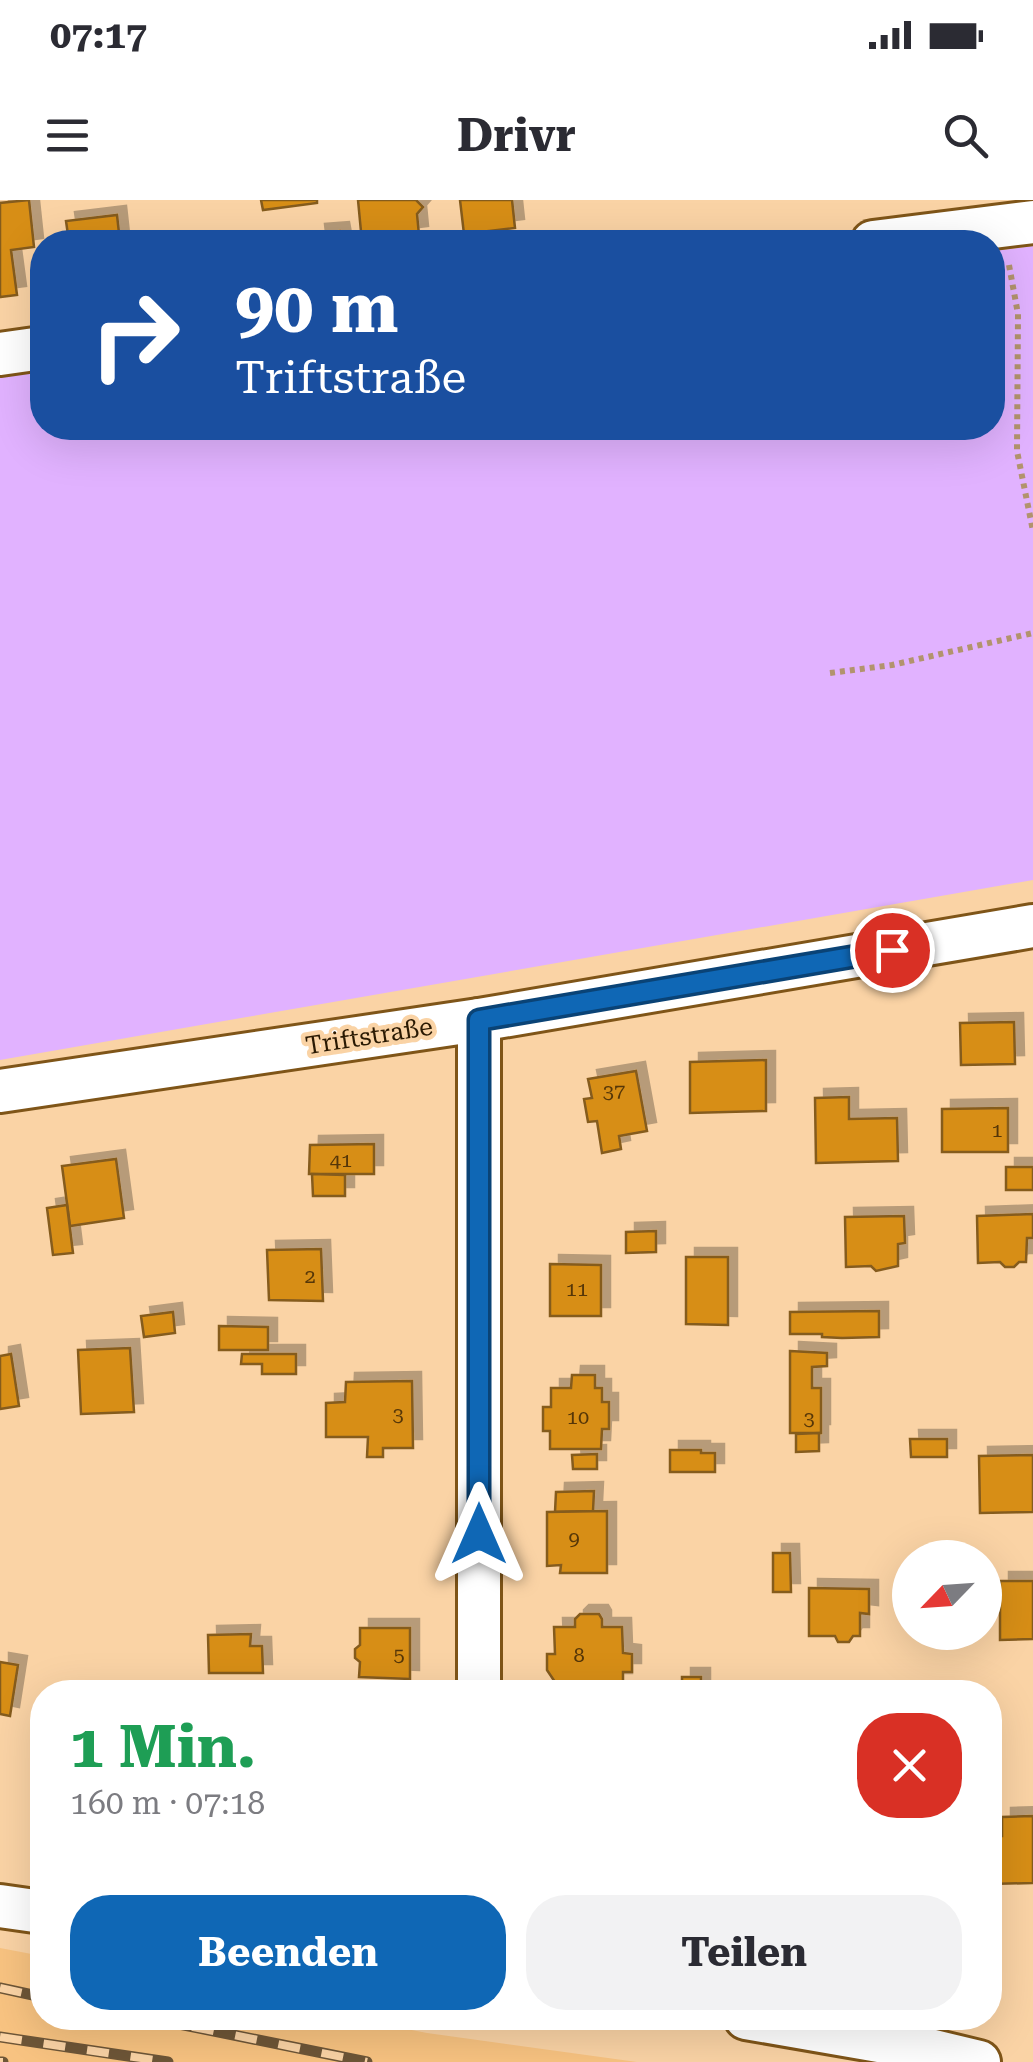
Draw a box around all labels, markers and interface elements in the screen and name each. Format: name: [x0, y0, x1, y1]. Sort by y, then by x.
text: 07:17: [50, 13, 147, 57]
icon: menu: [40, 108, 95, 163]
icon: search: [938, 108, 993, 163]
text: Drivr: [457, 109, 576, 162]
text: 90 m: [235, 267, 399, 349]
icon: right: [70, 270, 200, 400]
text: Triftstraße: [235, 351, 466, 404]
pin: [850, 908, 935, 993]
icon: arrive: [865, 923, 920, 978]
street label: Triftstraße: [303, 1012, 435, 1060]
house number: 37: [603, 1079, 625, 1103]
house number: 1: [991, 1118, 1003, 1142]
house number: 41: [330, 1148, 352, 1172]
house number: 2: [304, 1264, 316, 1288]
house number: 11: [566, 1277, 588, 1301]
house number: 3: [392, 1402, 404, 1426]
house number: 10: [567, 1405, 589, 1429]
house number: 3: [803, 1406, 815, 1430]
position arrow: [427, 1482, 531, 1586]
house number: 9: [568, 1526, 580, 1550]
north arrow: [892, 1540, 1002, 1650]
map controls: [892, 1540, 1002, 1650]
house number: 5: [393, 1642, 405, 1666]
house number: 8: [573, 1643, 585, 1667]
text: 1 Min.: [70, 1711, 256, 1782]
button: close: [857, 1713, 962, 1818]
text: 160 m · 07:18: [70, 1784, 265, 1822]
button: Beenden: [70, 1895, 506, 2010]
button: Teilen: [526, 1895, 962, 2010]

